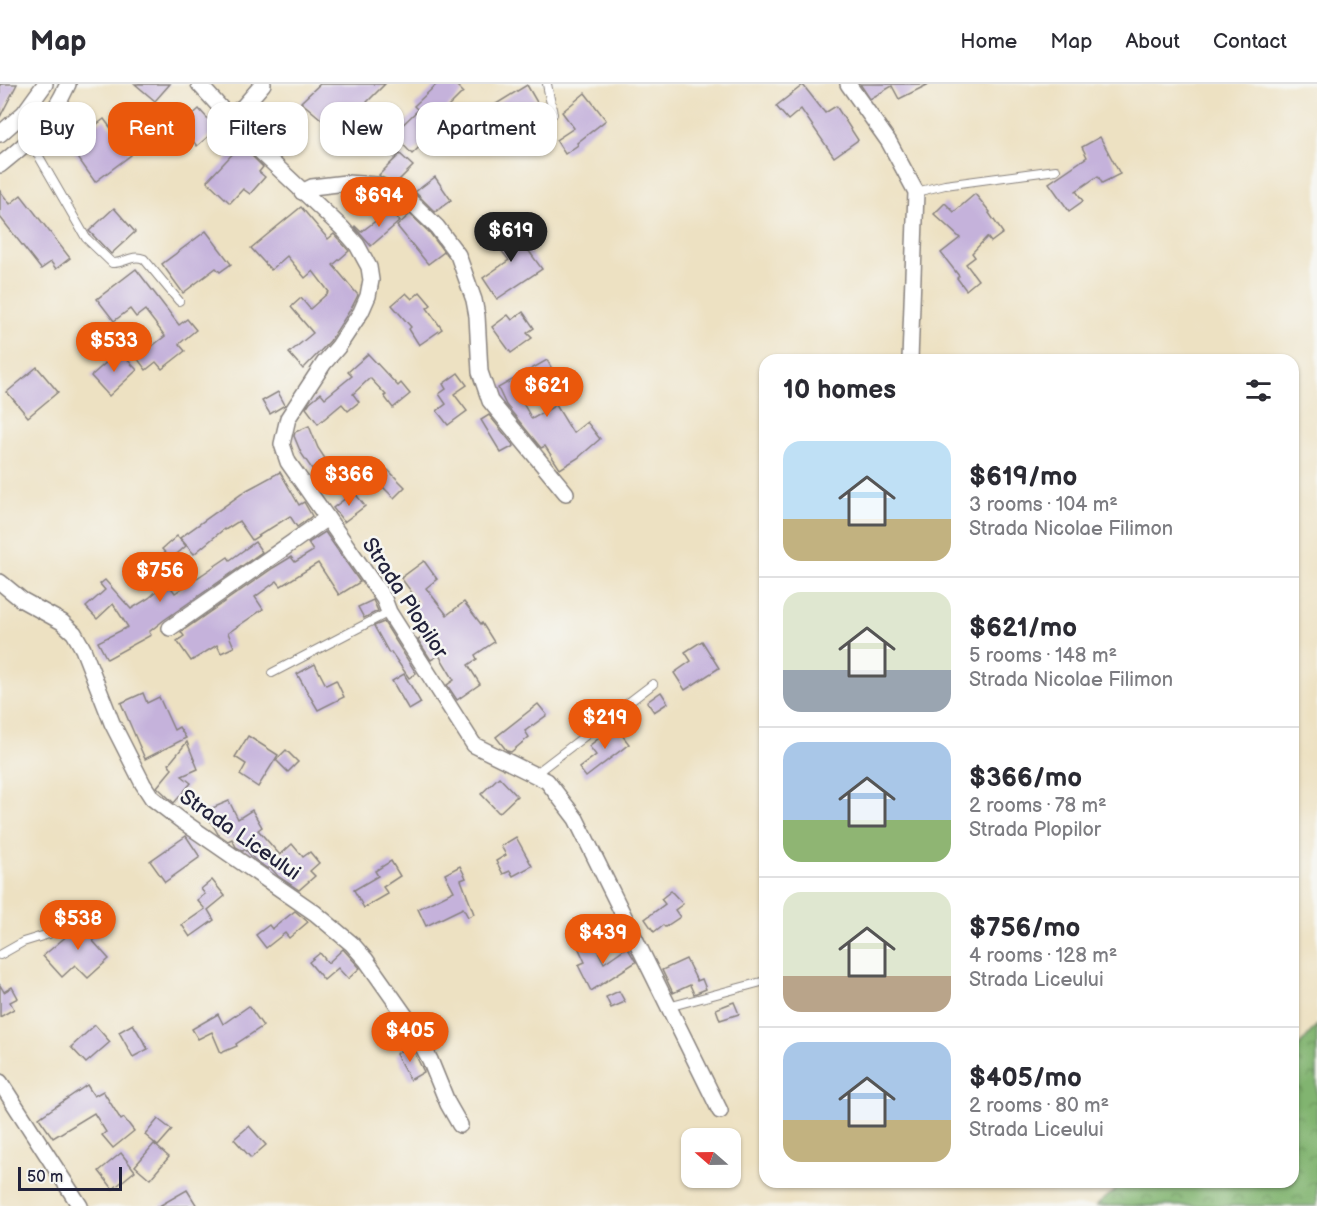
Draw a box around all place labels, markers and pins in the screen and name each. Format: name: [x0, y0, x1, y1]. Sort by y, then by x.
pin: $694: [343, 177, 415, 228]
pin: $619: [475, 212, 547, 263]
pin: $533: [78, 322, 150, 373]
pin: $621: [511, 367, 583, 418]
pin: $366: [313, 456, 385, 507]
pin: $756: [124, 552, 196, 603]
pin: $219: [569, 699, 641, 750]
pin: $538: [42, 900, 114, 951]
pin: $439: [567, 914, 639, 965]
pin: $405: [374, 1012, 446, 1063]

